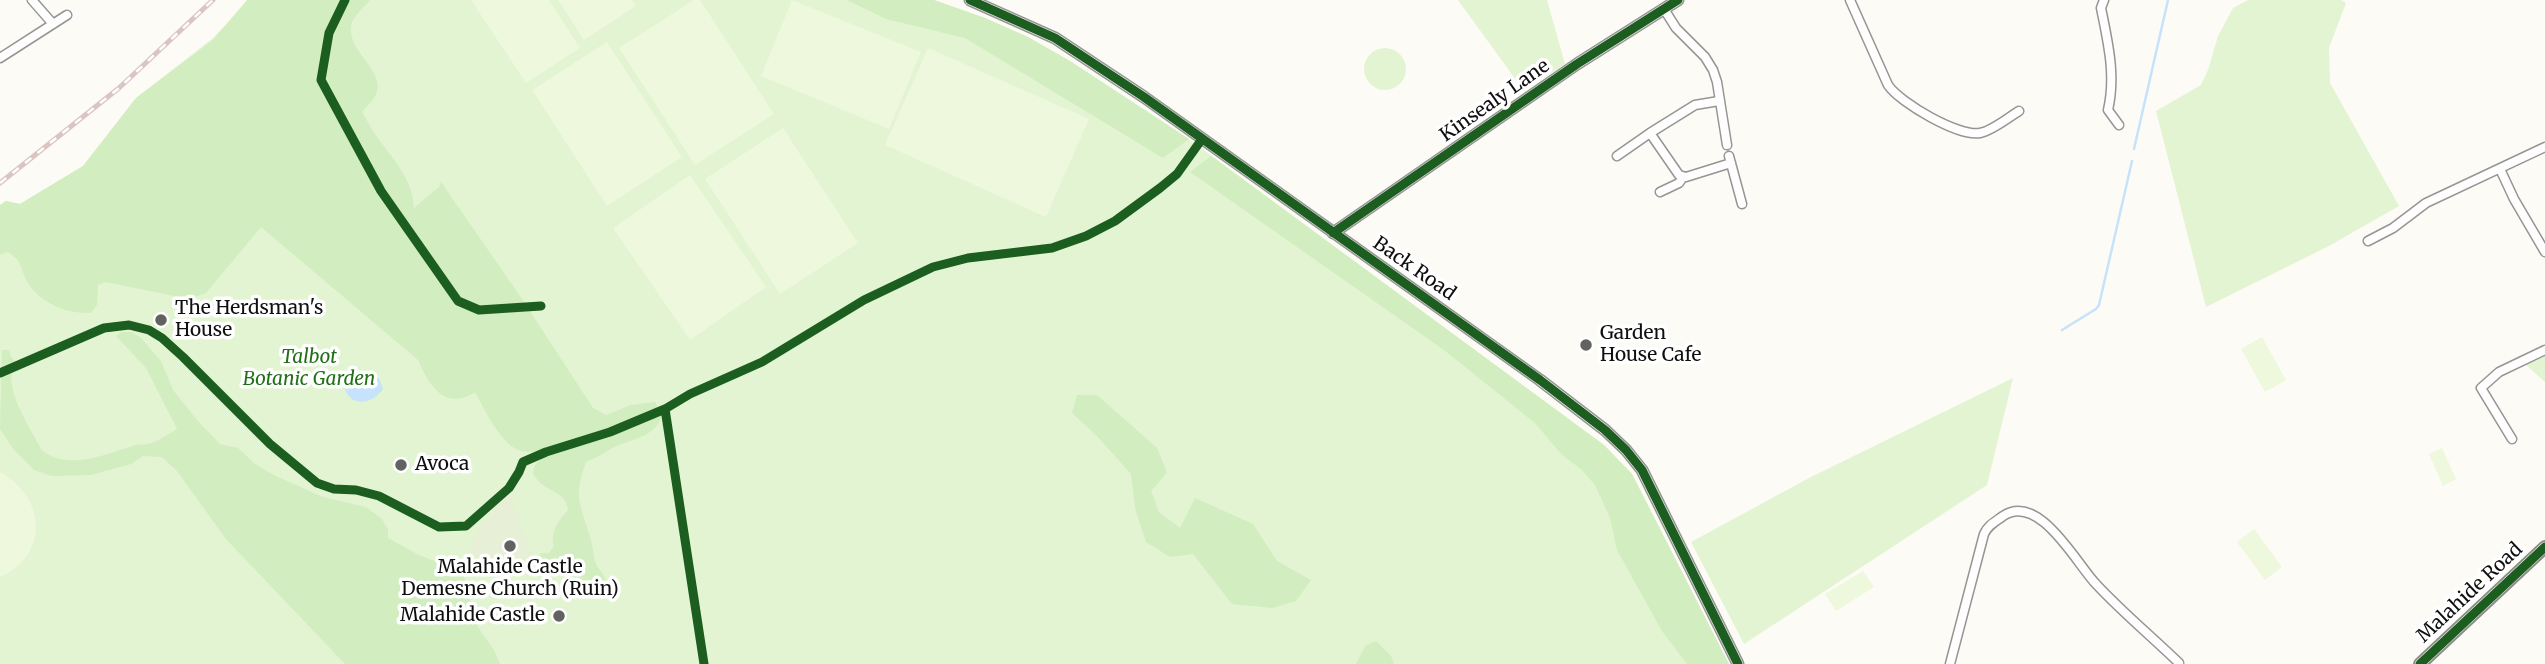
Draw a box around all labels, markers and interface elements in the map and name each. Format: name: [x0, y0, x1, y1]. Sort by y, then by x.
street label: Kinsealy Lane: [1436, 55, 1554, 147]
street label: Back Road: [1368, 232, 1460, 306]
place label: The Herdsman's House: [175, 298, 323, 342]
marker: The Herdsman's House: [153, 312, 169, 328]
place label: Garden House Cafe: [1600, 323, 1701, 367]
marker: Garden House Cafe: [1578, 337, 1594, 353]
park label: Talbot Botanic Garden: [243, 347, 375, 391]
place label: Avoca: [415, 454, 469, 476]
marker: Avoca: [393, 457, 409, 473]
marker: Malahide Castle Demesne Church (Ruin): [502, 538, 518, 554]
street label: Malahide Road: [2413, 538, 2527, 648]
place label: Malahide Castle Demesne Church (Ruin): [401, 557, 619, 601]
place label: Malahide Castle: [400, 605, 545, 627]
marker: Malahide Castle: [551, 608, 567, 624]

